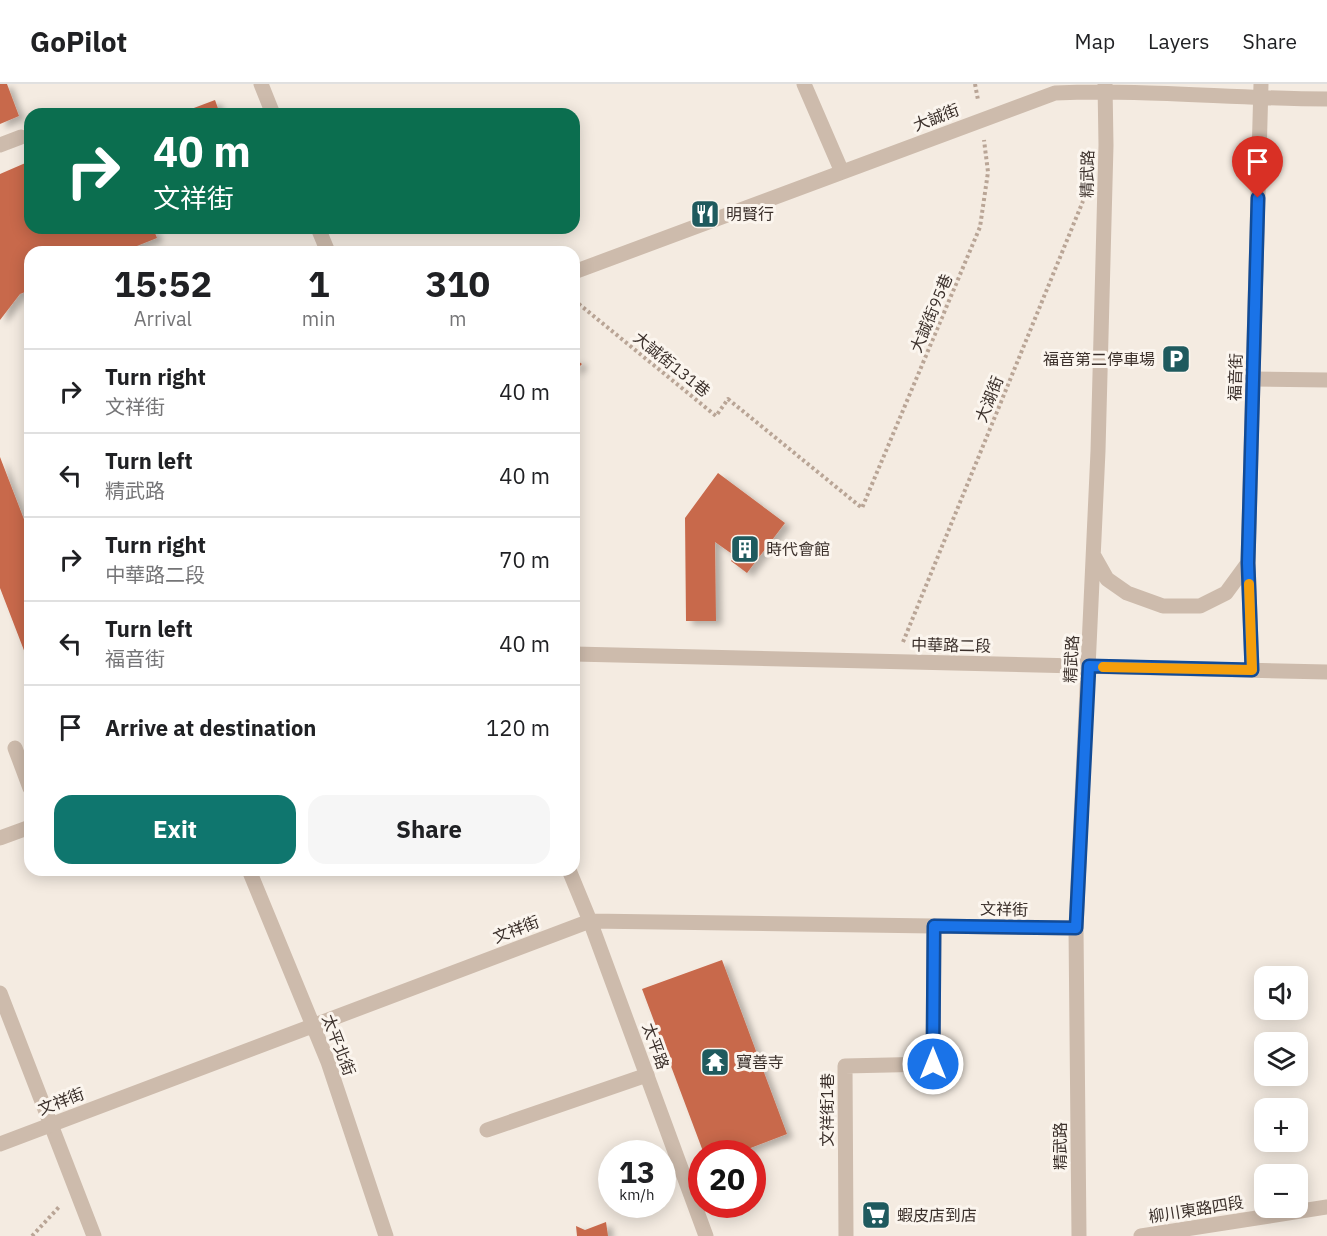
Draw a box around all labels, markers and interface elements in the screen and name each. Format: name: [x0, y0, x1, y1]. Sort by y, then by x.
text: GoPilot: [30, 23, 127, 60]
text: Map: [1075, 27, 1115, 55]
text: Layers: [1148, 27, 1210, 55]
text: Share: [1243, 27, 1297, 55]
street label: 大誠街: [910, 99, 962, 135]
text: 40 m: [153, 124, 251, 179]
icon: right: [54, 132, 132, 210]
pin: [1232, 136, 1283, 198]
icon: arrive: [1241, 145, 1274, 178]
street label: 精武路: [1077, 150, 1097, 198]
text: 文祥街: [153, 180, 234, 215]
restaurant icon: 明賢行: [689, 198, 721, 230]
place label: 明賢行: [726, 204, 774, 224]
text: 15:52: [114, 260, 212, 307]
text: 1: [308, 260, 330, 307]
text: 310: [425, 260, 490, 307]
street label: 大誠街95巷: [906, 271, 956, 355]
text: Arrival: [134, 305, 192, 332]
text: min: [302, 305, 336, 332]
text: m: [449, 305, 467, 332]
street label: 大誠街131巷: [630, 327, 714, 401]
parking icon: 福音第二停車場: [1160, 343, 1192, 375]
place label: 福音第二停車場: [1043, 349, 1155, 369]
street label: 福音街: [1224, 353, 1246, 401]
text: Turn right: [105, 362, 206, 391]
street label: 大湖街: [971, 373, 1007, 425]
icon: right: [54, 375, 87, 408]
text: 40 m: [499, 377, 550, 406]
text: 文祥街: [105, 393, 165, 420]
text: Turn left: [105, 446, 193, 475]
icon: left: [54, 459, 87, 492]
text: 40 m: [499, 461, 550, 490]
text: 精武路: [105, 477, 165, 504]
text: Turn right: [105, 530, 206, 559]
building icon: 時代會館: [729, 533, 761, 565]
place label: 時代會館: [766, 539, 830, 559]
icon: right: [54, 543, 87, 576]
text: 70 m: [499, 545, 550, 574]
text: 中華路二段: [105, 561, 205, 588]
text: Turn left: [105, 614, 193, 643]
icon: left: [54, 627, 87, 660]
text: 40 m: [499, 629, 550, 658]
street label: 中華路二段: [911, 634, 991, 656]
street label: 精武路: [1060, 635, 1082, 683]
text: 福音街: [105, 645, 165, 672]
icon: arrive: [54, 711, 87, 744]
text: Arrive at destination: [105, 713, 316, 742]
text: 120 m: [486, 713, 550, 742]
button: Exit: [54, 795, 296, 864]
button: Share: [308, 795, 550, 864]
street label: 文祥街: [980, 899, 1028, 919]
street label: 文祥街: [490, 911, 542, 947]
map controls: [1254, 966, 1308, 1218]
button: sound: [1254, 966, 1308, 1020]
street label: 太平北街: [318, 1012, 360, 1078]
street label: 太平路: [638, 1020, 674, 1072]
position arrow: [901, 1032, 965, 1096]
button: layers: [1254, 1032, 1308, 1086]
temple icon: 寶善寺: [699, 1046, 731, 1078]
place label: 寶善寺: [736, 1052, 784, 1072]
street label: 文祥街1巷: [817, 1073, 837, 1147]
street label: 文祥街: [35, 1083, 87, 1119]
button: +: [1254, 1098, 1308, 1152]
street label: 精武路: [1050, 1122, 1070, 1170]
speed limit sign: 20: [688, 1140, 766, 1218]
text: 13: [619, 1152, 655, 1191]
button: −: [1254, 1164, 1308, 1218]
text: km/h: [619, 1185, 655, 1204]
street label: 柳川東路四段: [1147, 1192, 1245, 1226]
supermarket icon: 蝦皮店到店: [860, 1199, 892, 1231]
place label: 蝦皮店到店: [897, 1205, 977, 1225]

